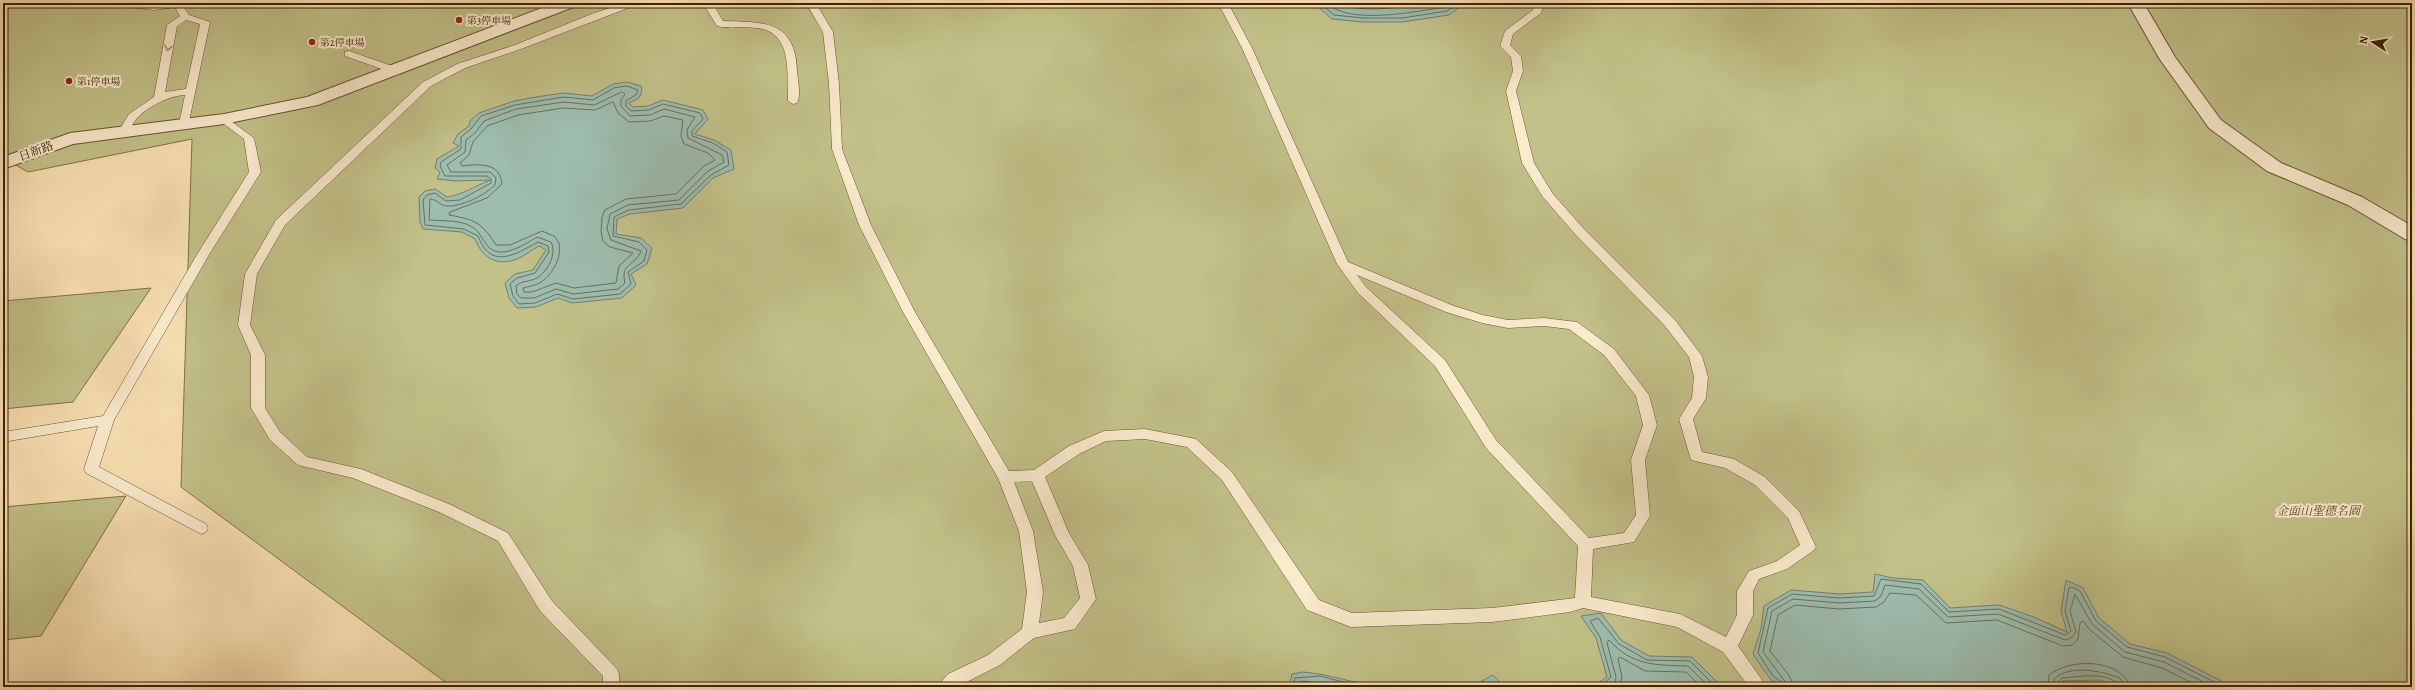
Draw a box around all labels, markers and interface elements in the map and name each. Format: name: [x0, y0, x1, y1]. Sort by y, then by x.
place label: 第3停車場: [467, 14, 511, 27]
marker: 第3停車場: [454, 15, 464, 25]
north arrow: [2353, 22, 2393, 62]
text: N: [2356, 35, 2372, 46]
place label: 第2停車場: [320, 36, 365, 49]
marker: 第2停車場: [307, 37, 317, 47]
one-way arrow: [164, 45, 173, 51]
place label: 第1停車場: [77, 75, 120, 88]
marker: 第1停車場: [64, 76, 74, 86]
street label: 日新路: [16, 137, 56, 165]
park label: 金面山聖德名園: [2276, 503, 2362, 519]

